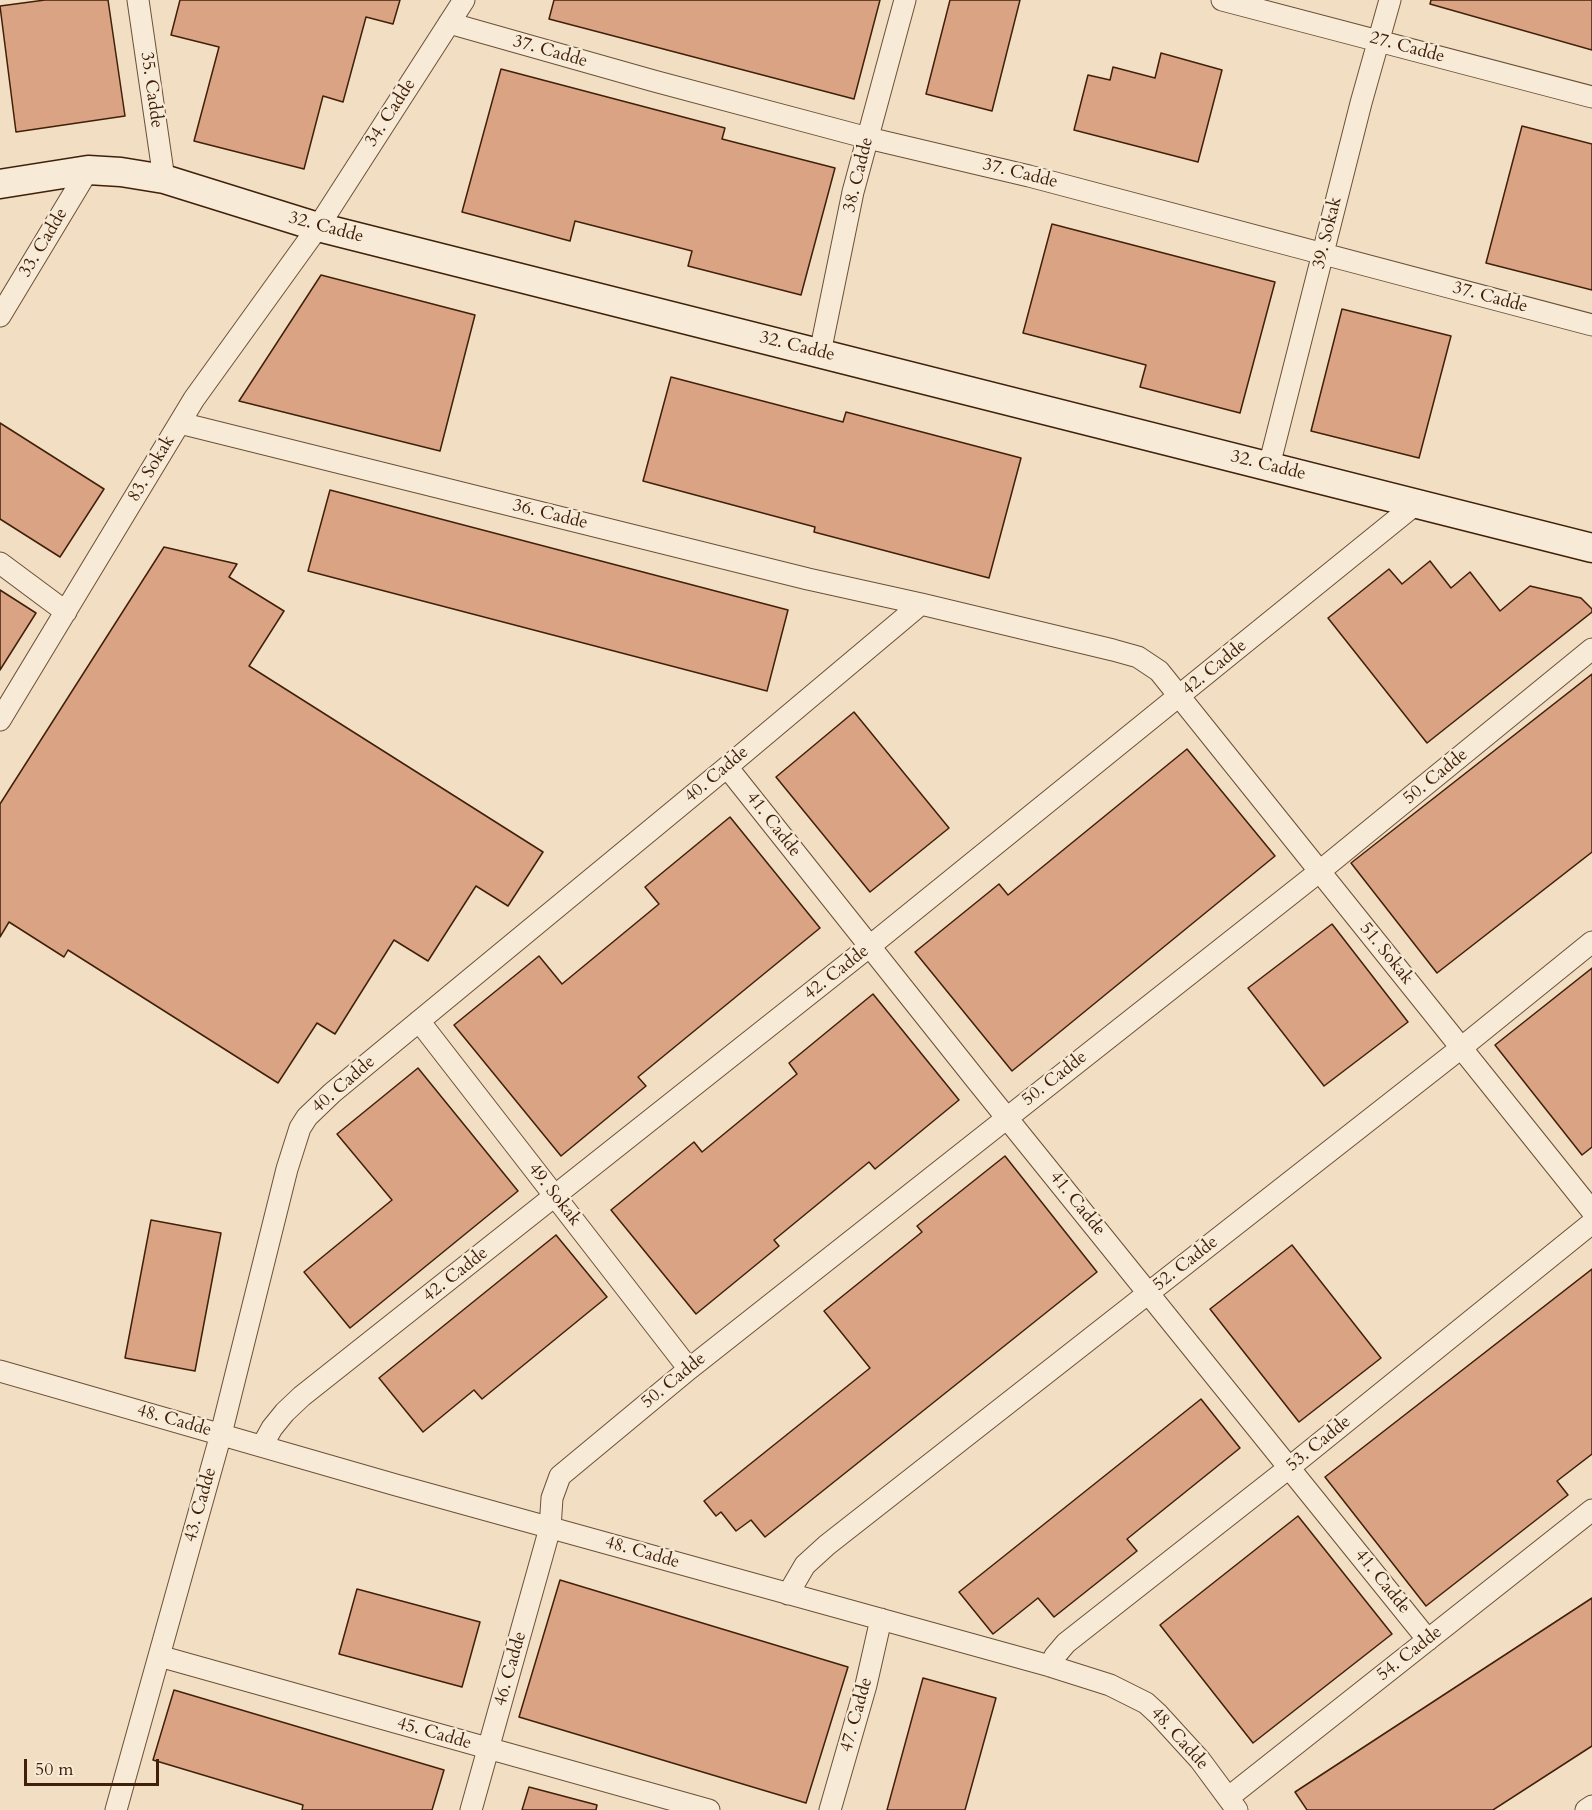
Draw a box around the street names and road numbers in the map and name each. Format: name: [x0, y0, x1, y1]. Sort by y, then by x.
street label: 27. Cadde: [1367, 28, 1447, 68]
street label: 37. Cadde: [510, 31, 590, 73]
street label: 35. Cadde: [135, 51, 167, 129]
street label: 34. Cadde: [361, 75, 421, 151]
street label: 38. Cadde: [839, 135, 879, 215]
street label: 37. Cadde: [980, 154, 1060, 194]
street label: 39. Sokak: [1309, 195, 1347, 271]
street label: 33. Cadde: [15, 205, 73, 281]
street label: 32. Cadde: [286, 208, 366, 248]
street label: 37. Cadde: [1450, 278, 1530, 318]
street label: 32. Cadde: [757, 327, 837, 367]
street label: 83. Sokak: [124, 432, 180, 506]
street label: 32. Cadde: [1228, 446, 1308, 486]
street label: 36. Cadde: [510, 495, 590, 535]
street label: 42. Cadde: [1178, 635, 1252, 701]
street label: 40. Cadde: [681, 742, 753, 808]
street label: 50. Cadde: [1399, 744, 1473, 810]
street label: 41. Cadde: [741, 788, 805, 862]
street label: 51. Sokak: [1354, 919, 1418, 989]
street label: 42. Cadde: [800, 941, 874, 1005]
street label: 50. Cadde: [1018, 1047, 1092, 1111]
street label: 40. Cadde: [308, 1052, 380, 1118]
street label: 49. Sokak: [523, 1159, 585, 1231]
street label: 41. Cadde: [1044, 1167, 1110, 1241]
street label: 52. Cadde: [1149, 1232, 1223, 1296]
street label: 42. Cadde: [419, 1243, 493, 1307]
street label: 50. Cadde: [637, 1348, 711, 1414]
street label: 48. Cadde: [134, 1400, 214, 1442]
street label: 53. Cadde: [1282, 1411, 1356, 1477]
street label: 43. Cadde: [180, 1465, 222, 1545]
street label: 48. Cadde: [602, 1532, 682, 1574]
street label: 41. Cadde: [1349, 1545, 1415, 1619]
street label: 54. Cadde: [1373, 1622, 1447, 1686]
street label: 46. Cadde: [490, 1629, 532, 1709]
street label: 47. Cadde: [836, 1675, 878, 1755]
street label: 48. Cadde: [1145, 1703, 1213, 1775]
street label: 45. Cadde: [394, 1713, 474, 1755]

